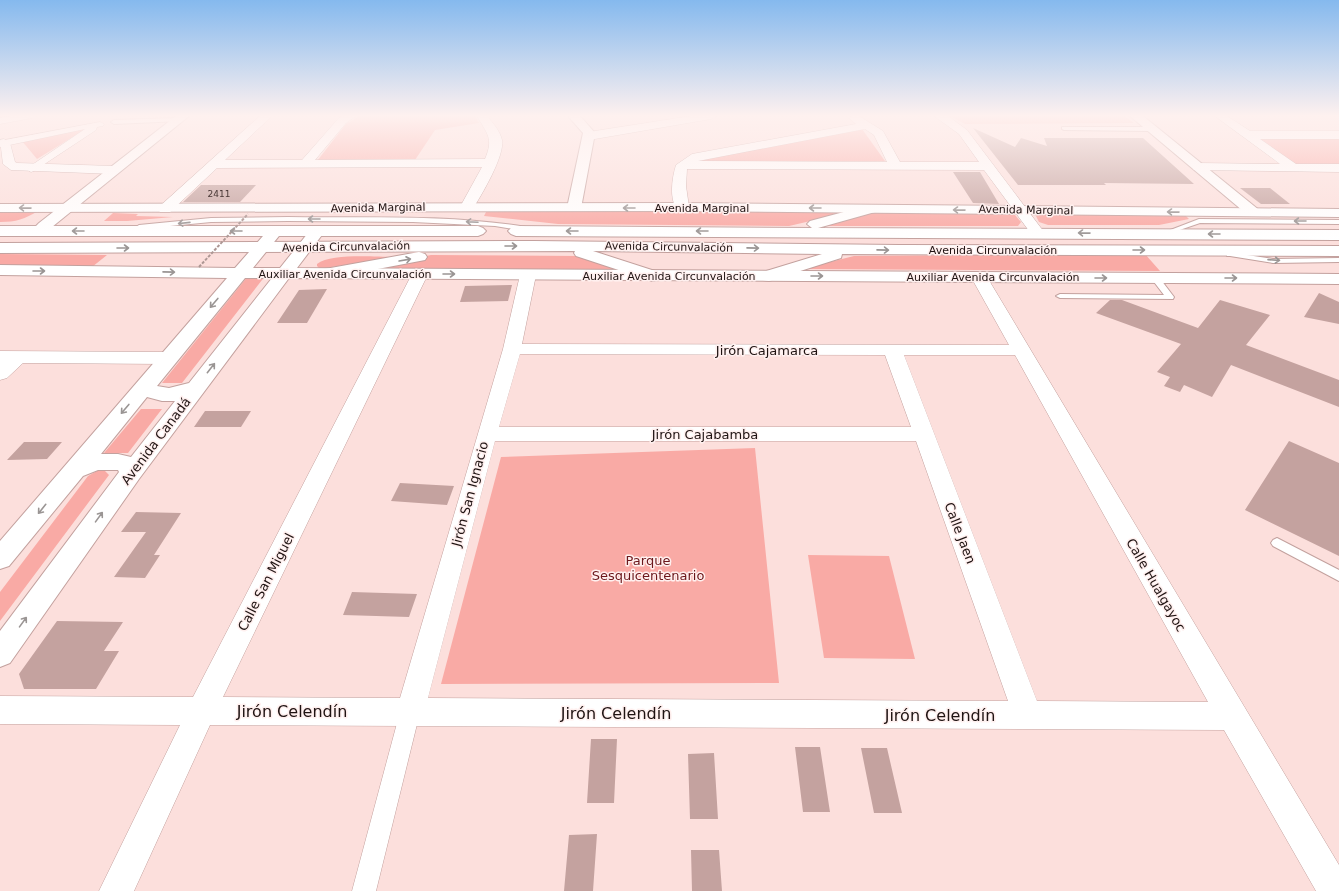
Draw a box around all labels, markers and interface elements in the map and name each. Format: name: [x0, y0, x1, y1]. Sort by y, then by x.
house number: 2411: [208, 189, 230, 199]
street label: Avenida Marginal: [331, 201, 425, 215]
street label: Avenida Marginal: [655, 202, 749, 215]
street label: Avenida Marginal: [979, 203, 1073, 217]
one-way arrow: [19, 204, 32, 212]
one-way arrow: [623, 204, 636, 212]
one-way arrow: [809, 204, 822, 212]
one-way arrow: [953, 206, 966, 214]
one-way arrow: [1167, 208, 1180, 216]
one-way arrow: [308, 215, 321, 223]
one-way arrow: [1294, 217, 1307, 225]
one-way arrow: [178, 219, 191, 226]
one-way arrow: [466, 219, 479, 226]
one-way arrow: [72, 227, 85, 235]
one-way arrow: [230, 227, 243, 235]
one-way arrow: [566, 227, 579, 235]
one-way arrow: [696, 227, 709, 235]
one-way arrow: [1078, 229, 1091, 237]
one-way arrow: [1208, 230, 1221, 238]
street label: Avenida Circunvalación: [282, 239, 410, 255]
street label: Avenida Circunvalación: [605, 239, 733, 255]
one-way arrow: [504, 242, 517, 250]
one-way arrow: [116, 244, 129, 252]
one-way arrow: [746, 244, 759, 252]
street label: Avenida Circunvalación: [929, 244, 1057, 257]
one-way arrow: [876, 246, 889, 254]
one-way arrow: [1132, 246, 1145, 254]
one-way arrow: [398, 255, 411, 263]
one-way arrow: [1267, 257, 1280, 264]
one-way arrow: [32, 267, 45, 275]
one-way arrow: [162, 268, 175, 276]
street label: Auxiliar Avenida Circunvalación: [258, 268, 432, 281]
street label: Auxiliar Avenida Circunvalación: [582, 270, 756, 283]
one-way arrow: [442, 271, 455, 278]
street label: Auxiliar Avenida Circunvalación: [906, 271, 1080, 284]
one-way arrow: [810, 272, 823, 280]
one-way arrow: [1094, 274, 1107, 282]
one-way arrow: [1224, 274, 1237, 282]
one-way arrow: [210, 298, 219, 309]
street label: Jirón Cajamarca: [715, 343, 818, 358]
one-way arrow: [207, 363, 215, 374]
street label: Avenida Canadá: [118, 394, 194, 488]
one-way arrow: [121, 404, 130, 414]
street label: Jirón Cajabamba: [651, 427, 758, 442]
street label: Jirón San Ignacio: [448, 440, 491, 549]
street label: Calle Jaen: [941, 500, 979, 566]
one-way arrow: [37, 503, 46, 514]
one-way arrow: [95, 512, 103, 523]
street label: Calle San Miguel: [235, 531, 297, 633]
street label: Calle Hualgayoc: [1123, 536, 1189, 634]
park label: Parque Sesquicentenario: [592, 553, 704, 583]
one-way arrow: [19, 617, 27, 628]
street label: Jirón Celendín: [236, 702, 347, 721]
street label: Jirón Celendín: [560, 704, 671, 723]
street label: Jirón Celendín: [884, 706, 995, 725]

